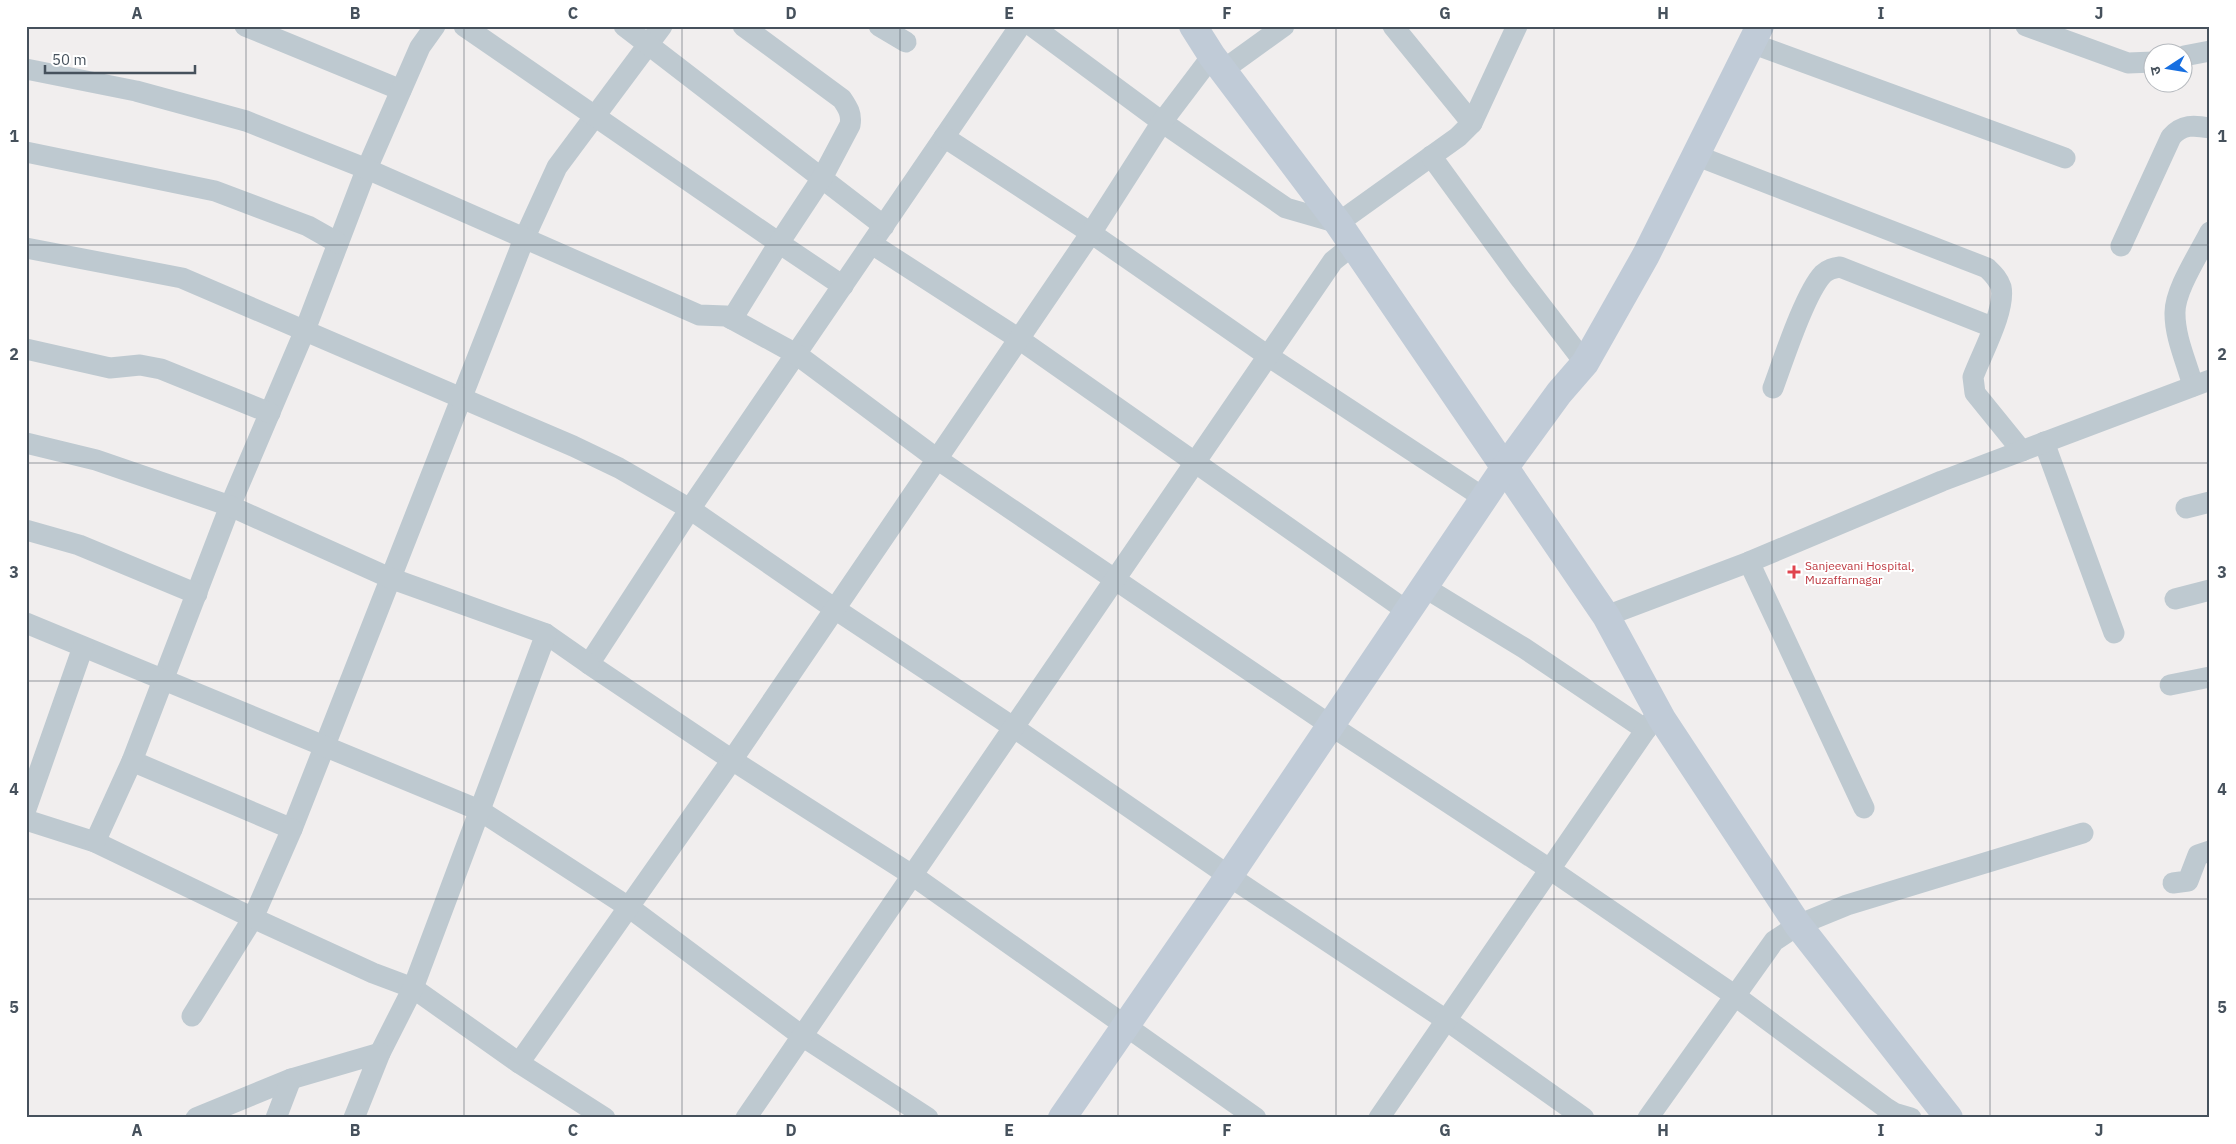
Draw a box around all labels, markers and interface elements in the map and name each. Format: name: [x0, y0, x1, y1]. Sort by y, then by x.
text: A: [132, 3, 143, 23]
text: B: [350, 3, 361, 23]
text: C: [568, 3, 578, 23]
text: D: [785, 3, 797, 23]
text: E: [1004, 3, 1014, 23]
text: F: [1222, 3, 1232, 23]
text: G: [1439, 3, 1451, 23]
text: H: [1657, 3, 1669, 23]
text: I: [1878, 3, 1885, 23]
text: J: [2095, 3, 2103, 23]
scale bar: [45, 42, 195, 74]
north arrow: [2144, 42, 2194, 92]
text: 50 m: [52, 50, 87, 69]
text: उ: [2145, 64, 2165, 77]
text: 1: [9, 126, 19, 146]
text: 1: [2217, 126, 2227, 146]
text: 2: [9, 344, 19, 364]
text: 2: [2217, 344, 2227, 364]
place label: Sanjeevani Hospital, Muzaffarnagar: [1805, 558, 1914, 587]
text: 3: [9, 562, 19, 582]
text: 3: [2217, 562, 2227, 582]
marker: Sanjeevani Hospital, Muzaffarnagar: [1787, 565, 1801, 579]
text: 4: [9, 779, 19, 799]
text: 4: [2217, 779, 2227, 799]
text: 5: [9, 997, 19, 1017]
text: 5: [2217, 997, 2227, 1017]
text: A: [132, 1120, 143, 1140]
text: B: [350, 1120, 361, 1140]
text: C: [568, 1120, 578, 1140]
text: D: [785, 1120, 797, 1140]
text: E: [1004, 1120, 1014, 1140]
text: F: [1222, 1120, 1232, 1140]
text: G: [1439, 1120, 1451, 1140]
text: H: [1657, 1120, 1669, 1140]
text: I: [1878, 1120, 1885, 1140]
text: J: [2095, 1120, 2103, 1140]

